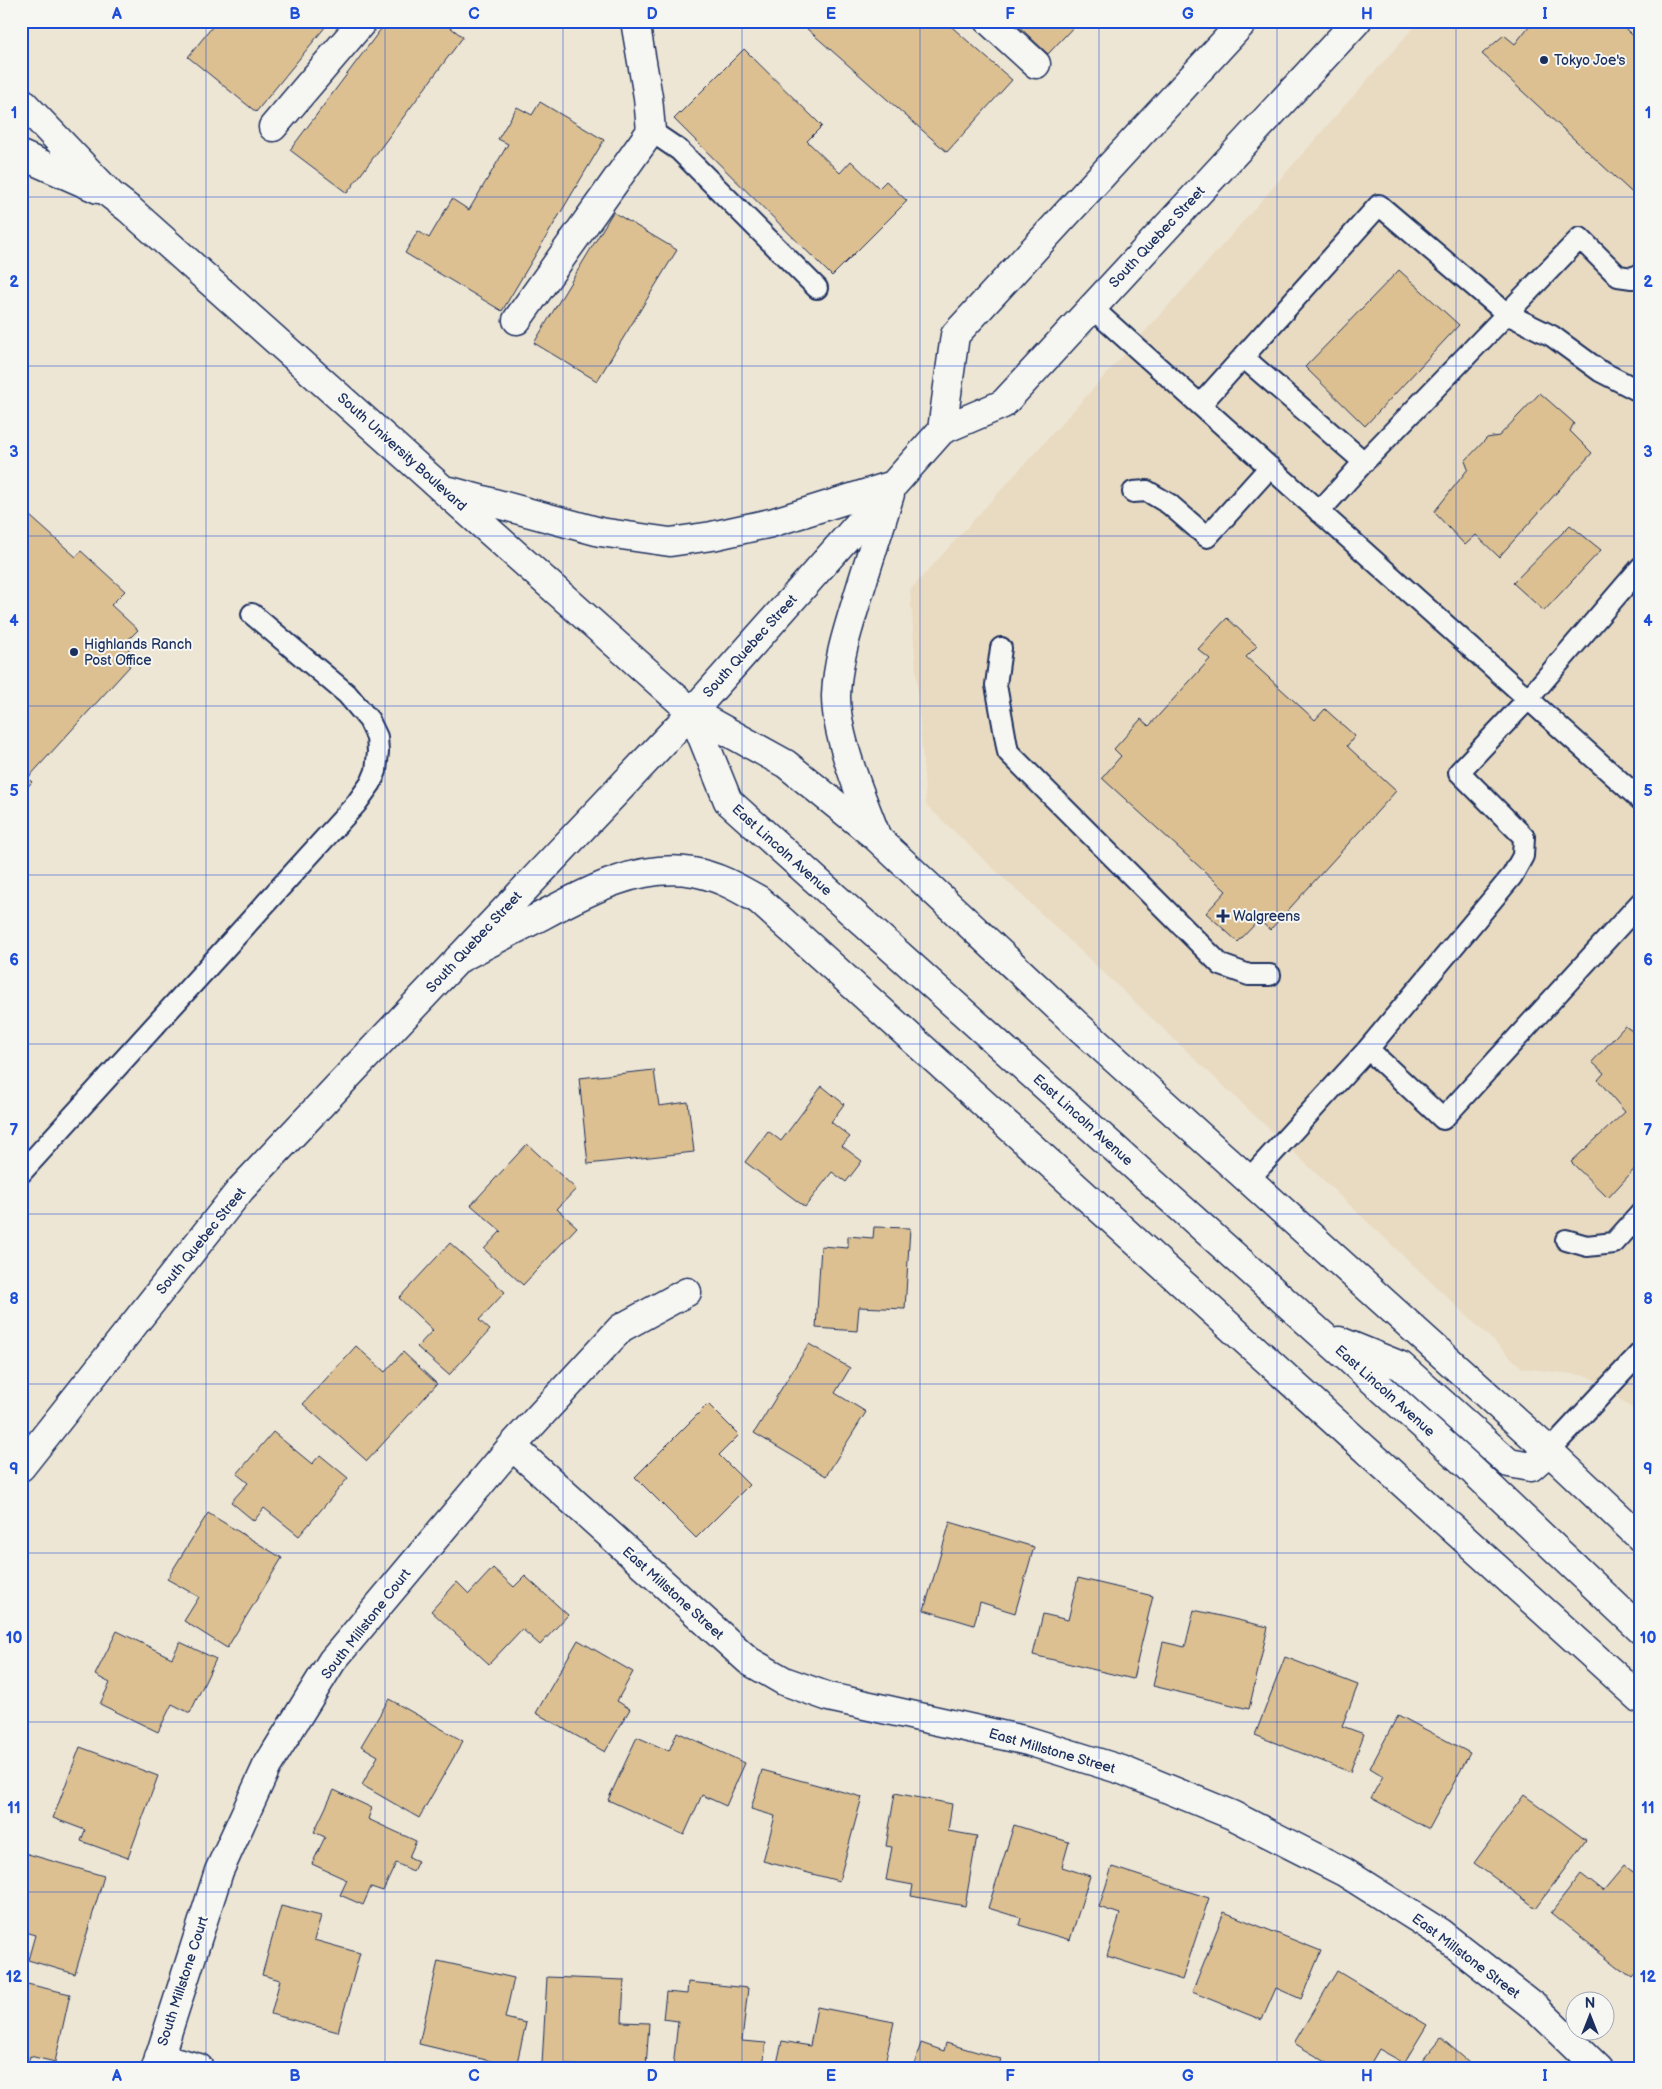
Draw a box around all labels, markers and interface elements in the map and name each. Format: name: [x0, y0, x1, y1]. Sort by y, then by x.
text: A: [111, 5, 122, 24]
text: B: [289, 5, 301, 24]
text: C: [468, 5, 480, 24]
text: D: [646, 5, 658, 24]
text: E: [826, 5, 836, 24]
text: F: [1005, 5, 1015, 24]
text: G: [1182, 5, 1194, 24]
text: H: [1361, 5, 1373, 24]
text: I: [1542, 5, 1548, 24]
place label: Tokyo Joe's: [1554, 52, 1625, 69]
marker: Tokyo Joe's: [1538, 54, 1550, 66]
text: 1: [11, 104, 17, 123]
text: 1: [1645, 104, 1651, 123]
street label: South Quebec Street: [1106, 182, 1209, 291]
text: 2: [9, 273, 19, 292]
text: 2: [1643, 273, 1653, 292]
street label: South University Boulevard: [334, 389, 470, 515]
text: 3: [9, 443, 19, 462]
text: 3: [1643, 443, 1653, 462]
street label: South Quebec Street: [699, 591, 801, 701]
text: 4: [9, 612, 19, 631]
text: 4: [1643, 612, 1653, 631]
place label: Highlands Ranch Post Office: [84, 636, 192, 669]
marker: Highlands Ranch Post Office: [68, 646, 80, 658]
text: 5: [9, 782, 19, 801]
text: 5: [1643, 782, 1653, 801]
street label: East Lincoln Avenue: [729, 801, 835, 899]
street label: South Quebec Street: [423, 887, 526, 996]
place label: Walgreens: [1233, 908, 1300, 925]
marker: Walgreens: [1217, 910, 1229, 922]
text: 6: [9, 951, 19, 970]
text: 6: [1643, 951, 1653, 970]
street label: East Lincoln Avenue: [1030, 1071, 1136, 1169]
text: 7: [10, 1121, 19, 1140]
text: 7: [1644, 1121, 1653, 1140]
street label: South Quebec Street: [153, 1184, 250, 1298]
text: 8: [9, 1290, 19, 1309]
text: 8: [1643, 1290, 1653, 1309]
street label: East Lincoln Avenue: [1332, 1342, 1438, 1440]
text: 9: [9, 1460, 19, 1479]
text: 9: [1643, 1460, 1653, 1479]
street label: East Millstone Street: [619, 1543, 728, 1643]
street label: South Millstone Court: [318, 1565, 415, 1683]
text: 10: [6, 1629, 22, 1648]
text: 10: [1640, 1629, 1656, 1648]
street label: East Millstone Street: [987, 1725, 1118, 1777]
text: 11: [7, 1799, 21, 1818]
text: 11: [1641, 1799, 1655, 1818]
street label: East Millstone Street: [1409, 1910, 1524, 2003]
street label: South Millstone Court: [154, 1913, 212, 2048]
text: 12: [6, 1968, 23, 1987]
text: 12: [1640, 1968, 1657, 1987]
north arrow: [1564, 1992, 1614, 2042]
text: N: [1585, 1995, 1595, 2012]
text: A: [111, 2067, 122, 2086]
text: B: [289, 2067, 301, 2086]
text: C: [468, 2067, 480, 2086]
text: D: [646, 2067, 658, 2086]
text: E: [826, 2067, 836, 2086]
text: F: [1005, 2067, 1015, 2086]
text: G: [1182, 2067, 1194, 2086]
text: H: [1361, 2067, 1373, 2086]
text: I: [1542, 2067, 1548, 2086]

